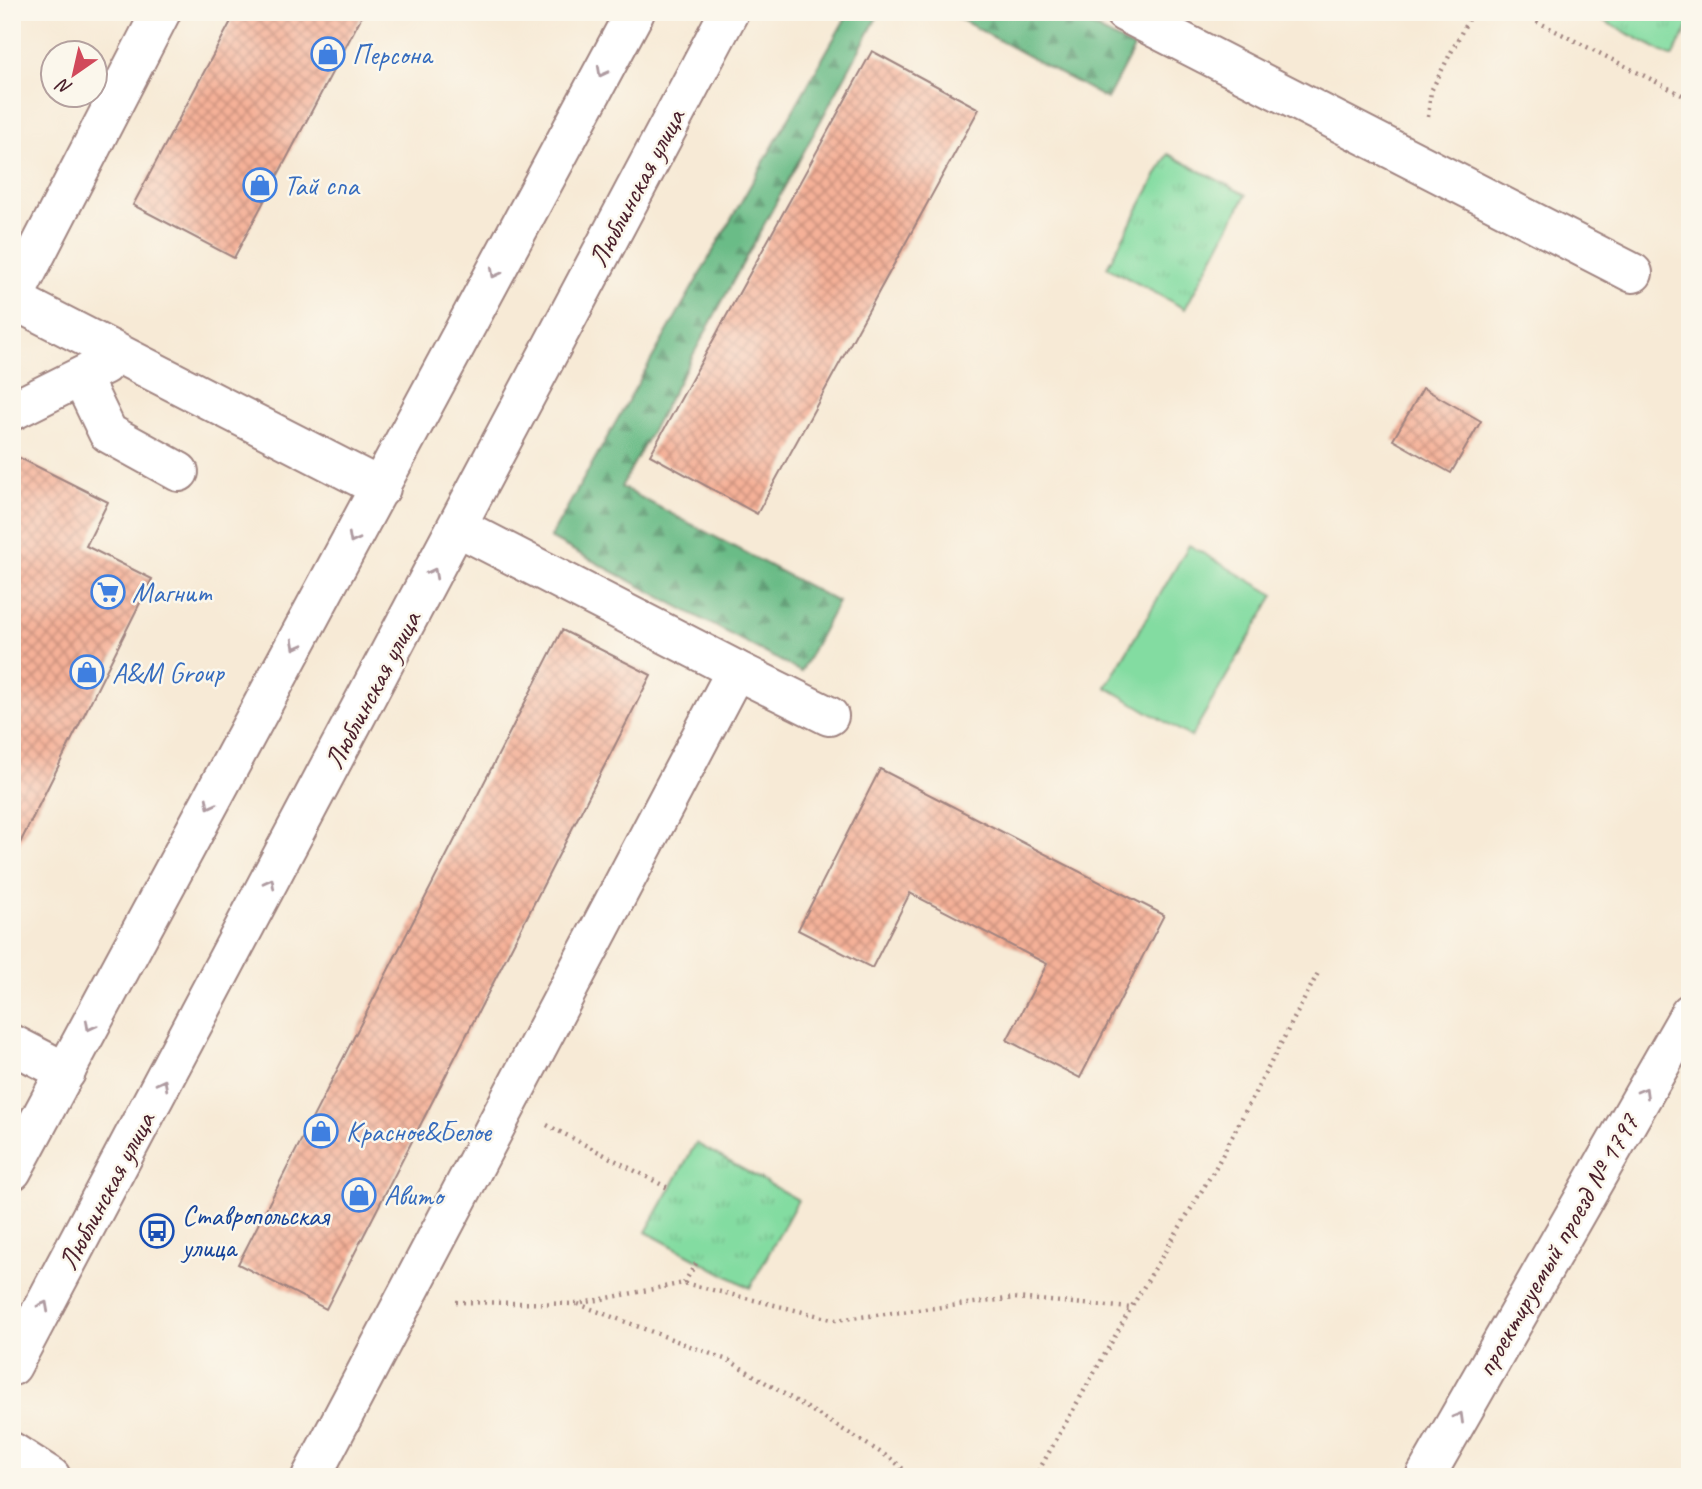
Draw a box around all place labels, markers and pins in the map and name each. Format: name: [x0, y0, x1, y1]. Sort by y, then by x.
shop icon: Персона: [309, 35, 347, 73]
place label: Персона: [352, 37, 434, 72]
shop icon: Тай спа: [241, 166, 279, 204]
place label: Тай спа: [284, 168, 361, 203]
supermarket icon: Магнит: [89, 573, 127, 611]
place label: Магнит: [132, 575, 213, 610]
shop icon: A&M Group: [68, 653, 106, 691]
place label: A&M Group: [112, 655, 225, 690]
shop icon: Красное&Белое: [302, 1112, 340, 1150]
place label: Красное&Белое: [346, 1114, 493, 1149]
shop icon: Авито: [340, 1176, 378, 1214]
place label: Авито: [384, 1178, 446, 1213]
place label: Ставропольская улица: [180, 1198, 331, 1265]
bus stop icon: Ставропольская улица: [138, 1212, 176, 1250]

